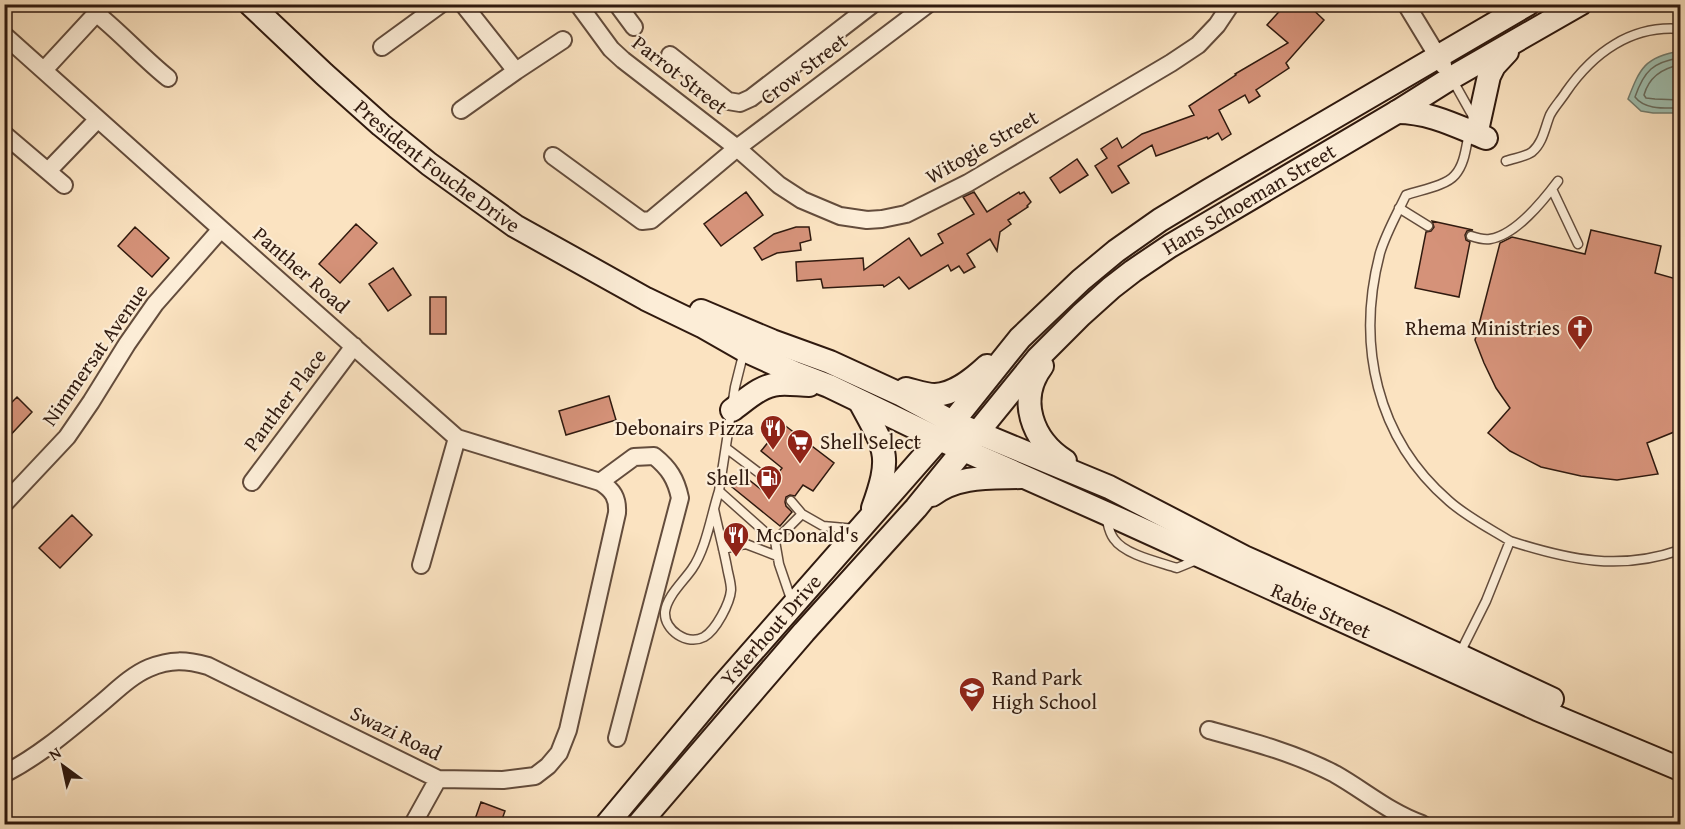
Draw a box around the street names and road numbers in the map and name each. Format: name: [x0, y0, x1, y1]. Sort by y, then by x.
street label: Crow Street: [753, 25, 855, 112]
street label: Parrot Street: [626, 27, 735, 122]
street label: President Fouche Drive: [347, 92, 527, 240]
street label: Witogie Street: [920, 101, 1044, 191]
street label: Hans Schoeman Street: [1156, 135, 1342, 262]
street label: Panther Road: [246, 219, 357, 321]
street label: Nimmersat Avenue: [34, 277, 155, 432]
street label: Panther Place: [236, 342, 334, 458]
street label: Ysterhout Drive: [713, 567, 829, 693]
street label: Rabie Street: [1266, 574, 1377, 647]
street label: Swazi Road: [345, 697, 448, 768]

